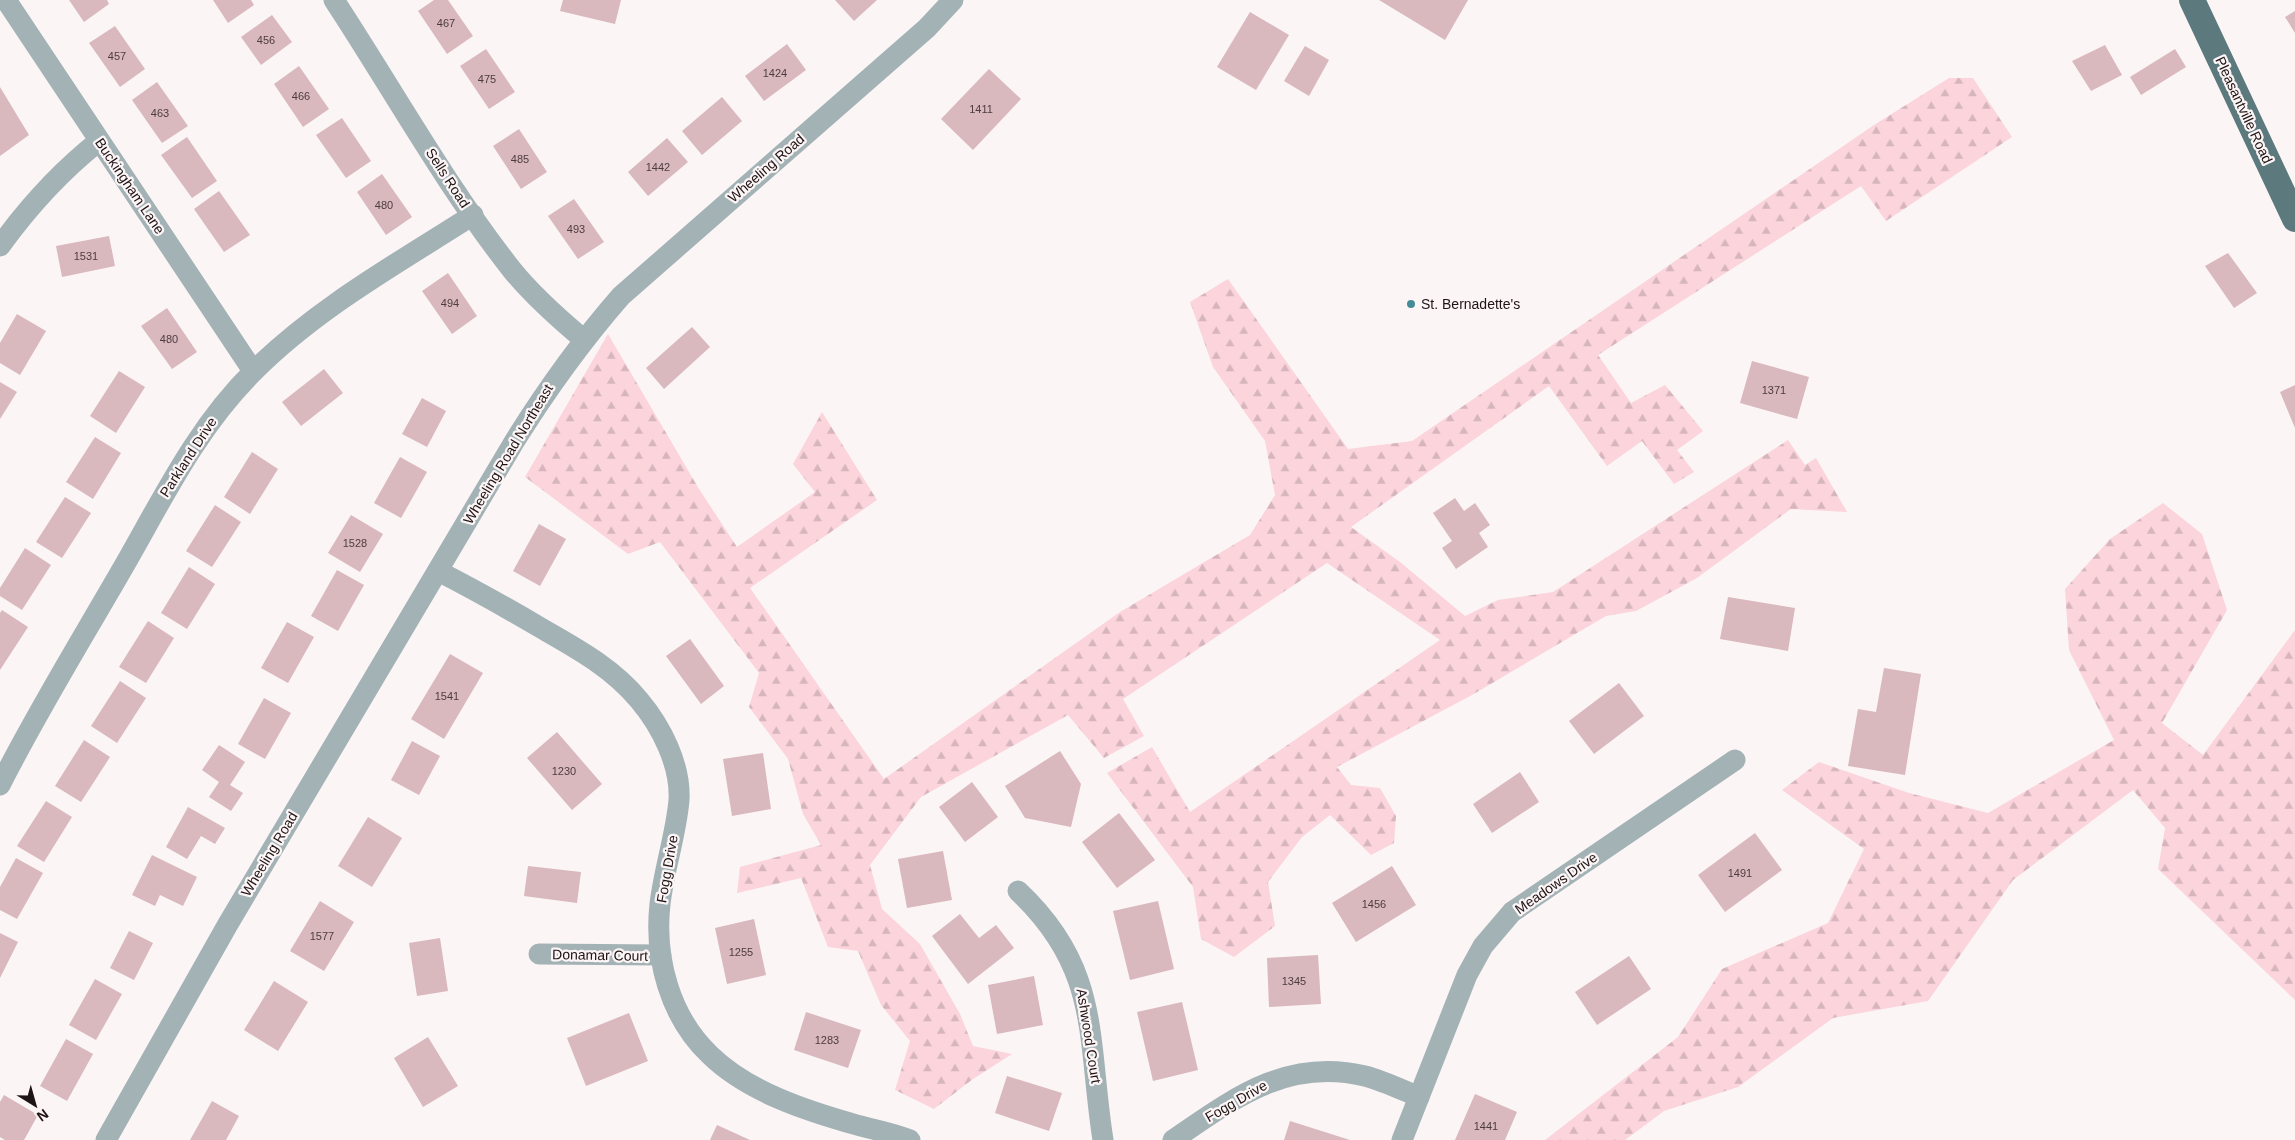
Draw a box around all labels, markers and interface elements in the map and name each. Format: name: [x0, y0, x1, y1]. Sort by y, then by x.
house number: 467: [437, 17, 455, 29]
house number: 456: [257, 34, 275, 46]
house number: 457: [108, 50, 126, 62]
street label: Pleasantville Road: [2212, 54, 2276, 166]
house number: 1424: [763, 67, 787, 79]
house number: 475: [478, 73, 496, 85]
house number: 466: [292, 90, 310, 102]
house number: 1411: [969, 103, 993, 115]
house number: 463: [151, 107, 169, 119]
street label: Wheeling Road: [725, 131, 807, 205]
street label: Buckingham Lane: [92, 135, 168, 237]
street label: Sells Road: [423, 145, 473, 211]
house number: 485: [511, 153, 529, 165]
house number: 1442: [646, 161, 670, 173]
house number: 480: [375, 199, 393, 211]
house number: 493: [567, 223, 585, 235]
house number: 1531: [74, 250, 98, 262]
place label: St. Bernadette's: [1421, 296, 1520, 312]
house number: 494: [441, 297, 459, 309]
marker: St. Bernadette's: [1405, 298, 1417, 310]
house number: 480: [160, 333, 178, 345]
street label: Wheeling Road Northeast: [460, 381, 556, 527]
house number: 1371: [1762, 384, 1786, 396]
street label: Parkland Drive: [156, 414, 220, 500]
house number: 1528: [343, 537, 367, 549]
house number: 1541: [435, 690, 459, 702]
house number: 1230: [552, 765, 576, 777]
street label: Wheeling Road: [237, 809, 301, 899]
street label: Fogg Drive: [653, 834, 681, 904]
street label: Meadows Drive: [1512, 849, 1600, 917]
house number: 1491: [1728, 867, 1752, 879]
house number: 1456: [1362, 898, 1386, 910]
house number: 1577: [310, 930, 334, 942]
street label: Donamar Court: [552, 946, 648, 964]
house number: 1255: [729, 946, 753, 958]
house number: 1345: [1282, 975, 1306, 987]
street label: Ashwood Court: [1074, 987, 1104, 1085]
house number: 1283: [815, 1034, 839, 1046]
street label: Fogg Drive: [1202, 1077, 1270, 1125]
north arrow: [10, 1080, 60, 1130]
text: N: [34, 1106, 52, 1125]
house number: 1441: [1474, 1120, 1498, 1132]

